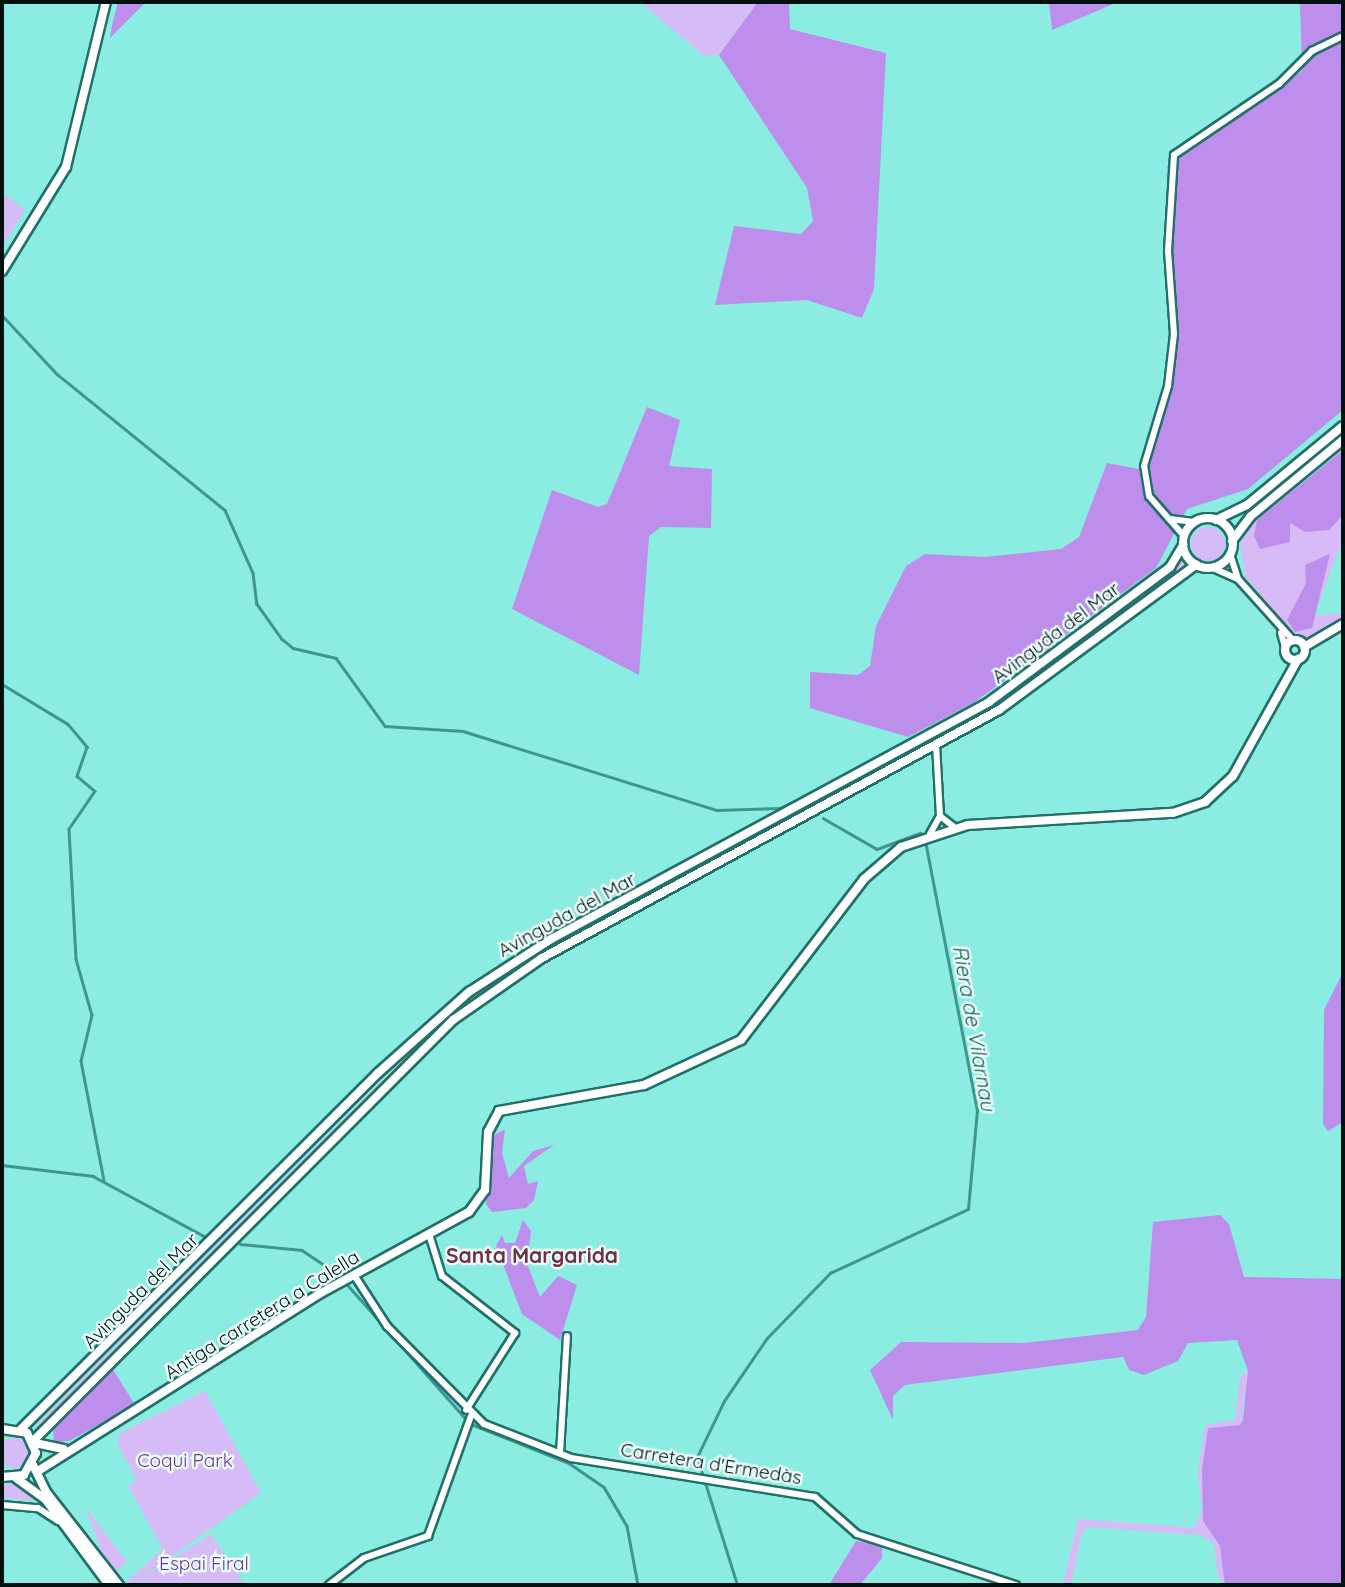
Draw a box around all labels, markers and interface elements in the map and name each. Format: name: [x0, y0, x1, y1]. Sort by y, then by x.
street label: Avinguda del Mar: [988, 578, 1124, 688]
street label: Avinguda del Mar: [494, 868, 640, 962]
water label: Riera de Vilarnau: [948, 943, 1002, 1113]
street label: Avinguda del Mar: [79, 1229, 203, 1353]
district label: Santa Margarida: [446, 1242, 618, 1268]
street label: Antiga carretera a Calella: [160, 1246, 364, 1384]
street label: Carretera d'Ermedàs: [619, 1438, 803, 1490]
park label: Coqui Park: [137, 1450, 233, 1472]
park label: Espai Firal: [159, 1553, 249, 1575]

